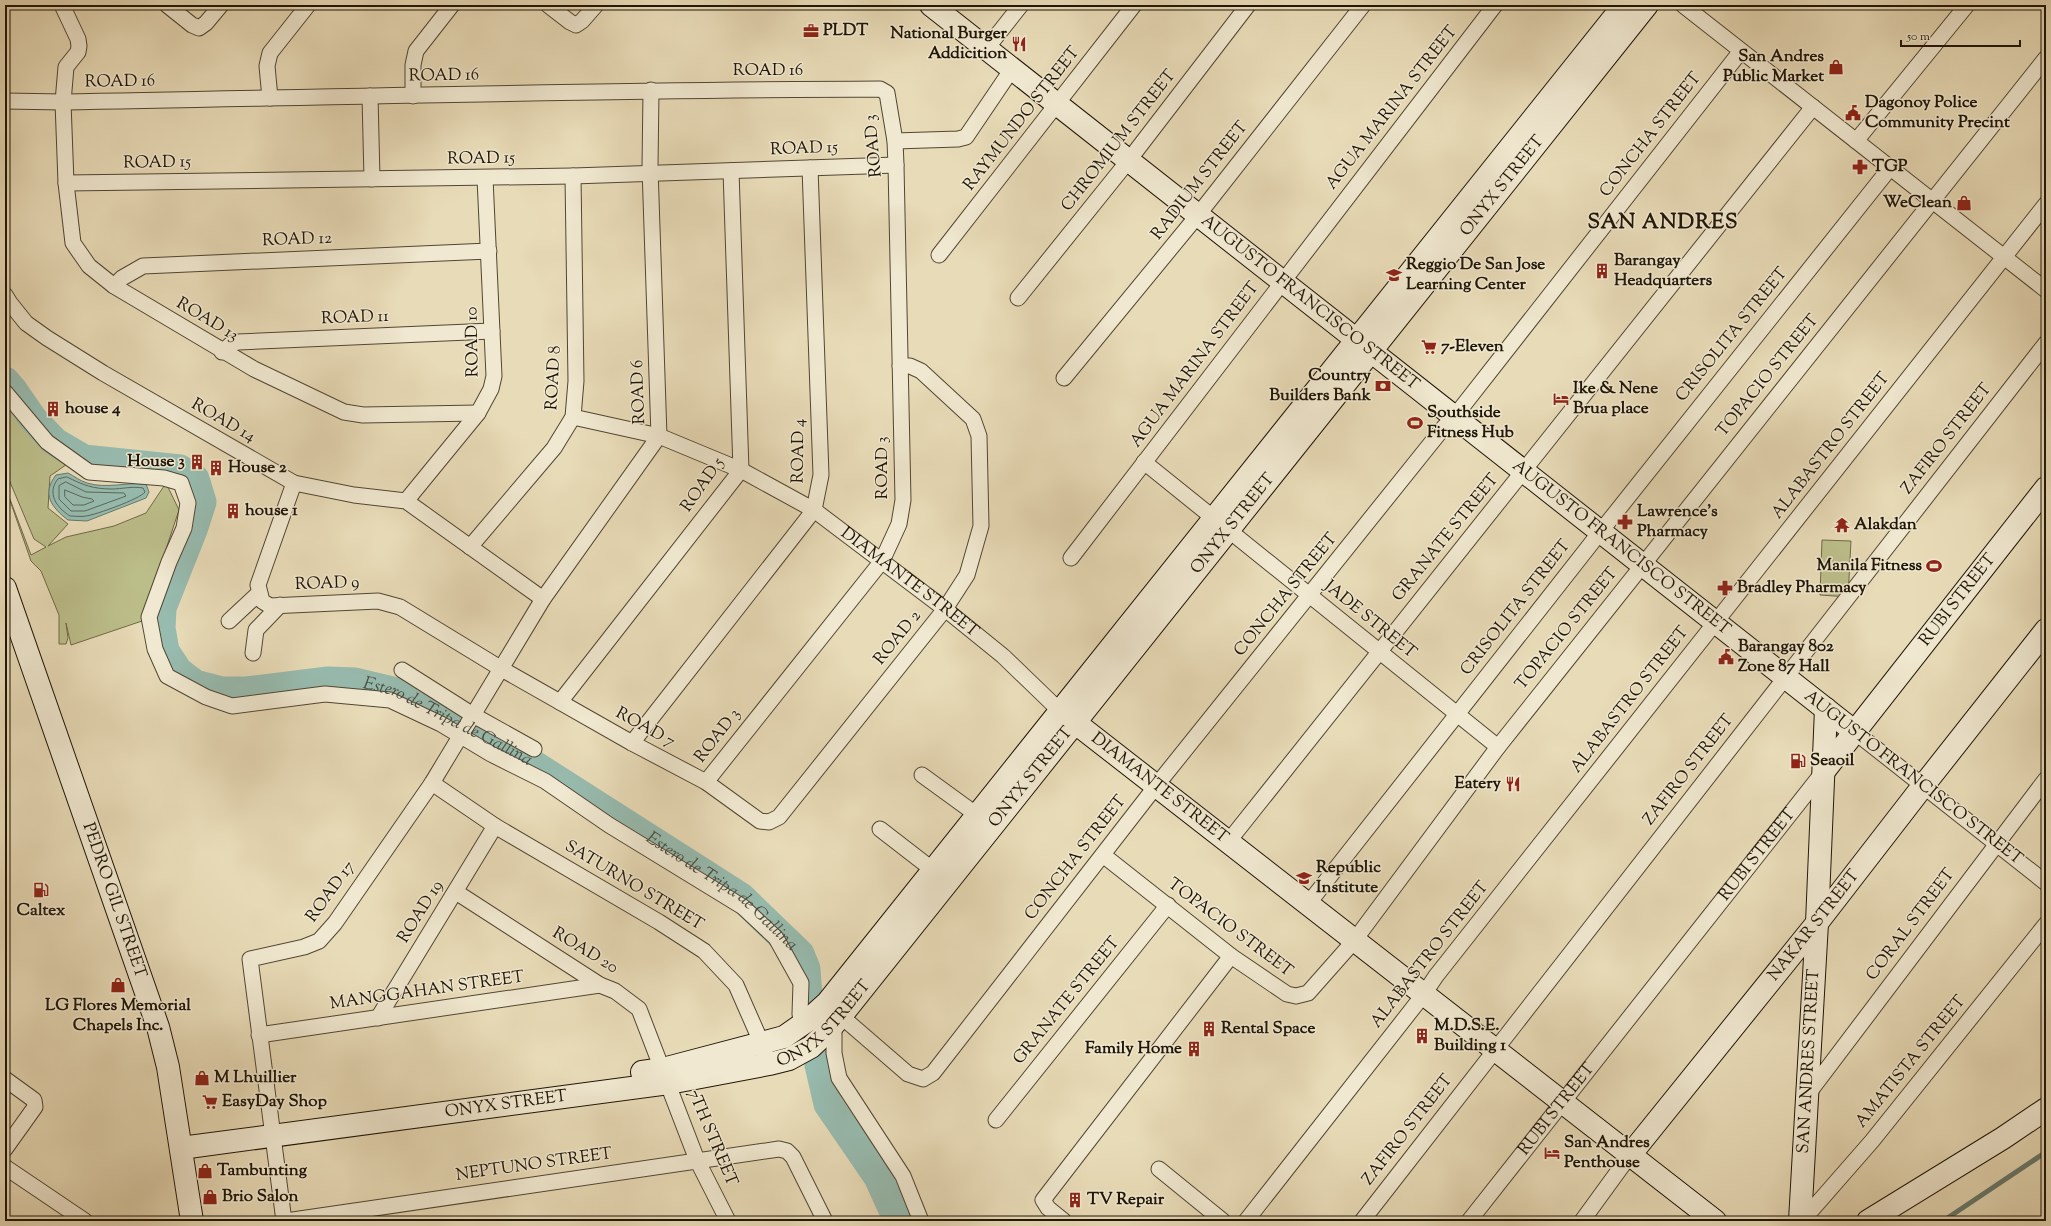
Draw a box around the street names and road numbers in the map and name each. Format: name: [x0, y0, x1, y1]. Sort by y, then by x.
street label: AGUA MARINA STREET: [1320, 21, 1464, 195]
street label: RAYMUNDO STREET: [958, 42, 1086, 196]
street label: ROAD 16: [733, 59, 803, 83]
street label: ROAD 16: [409, 63, 479, 89]
street label: CHROMIUM STREET: [1056, 65, 1182, 217]
street label: CONCHA STREET: [1594, 67, 1708, 203]
street label: ROAD 16: [85, 69, 155, 95]
street label: ROAD 3: [859, 113, 889, 178]
street label: RADIUM STREET: [1146, 116, 1254, 245]
street label: ONYX STREET: [1455, 131, 1550, 242]
street label: ROAD 15: [770, 136, 839, 162]
street label: ROAD 15: [447, 146, 515, 172]
street label: ROAD 15: [123, 150, 191, 176]
street label: AUGUSTO FRANCISCO STREET: [1196, 210, 1424, 397]
street label: ROAD 12: [262, 227, 332, 253]
street label: CRISOLITA STREET: [1670, 263, 1794, 407]
street label: AGUA MARINA STREET: [1125, 277, 1265, 453]
street label: ROAD 13: [171, 292, 243, 348]
street label: ROAD 11: [321, 305, 390, 331]
street label: ROAD 10: [460, 306, 486, 378]
street label: TOPACIO STREET: [1711, 309, 1825, 442]
street label: ROAD 8: [540, 345, 568, 411]
street label: ROAD 6: [626, 359, 652, 425]
street label: ALABASTRO STREET: [1766, 368, 1896, 524]
street label: ZAFIRO STREET: [1896, 378, 1998, 500]
street label: ROAD 14: [186, 393, 260, 449]
street label: ROAD 4: [786, 418, 812, 484]
street label: ROAD 3: [871, 436, 895, 500]
street label: ROAD 5: [675, 453, 731, 517]
street label: AUGUSTO FRANCISCO STREET: [1507, 454, 1735, 641]
street label: ONYX STREET: [1185, 468, 1281, 580]
street label: GRANATE STREET: [1387, 469, 1505, 607]
street label: DIAMANTE STREET: [835, 522, 984, 644]
street label: CONCHA STREET: [1229, 528, 1343, 662]
street label: CRISOLITA STREET: [1455, 535, 1577, 681]
street label: RUBI STREET: [1914, 549, 2002, 652]
street label: TOPACIO STREET: [1510, 562, 1624, 695]
street label: ROAD 9: [294, 571, 360, 597]
street label: JADE STREET: [1318, 575, 1421, 665]
street label: ROAD 2: [868, 605, 928, 671]
street label: ALABASTRO STREET: [1565, 622, 1695, 778]
street label: AUGUSTO FRANCISCO STREET: [1799, 685, 2027, 871]
street label: ROAD 7: [611, 702, 680, 754]
street label: ROAD 3: [689, 704, 747, 768]
street label: ZAFIRO STREET: [1638, 709, 1740, 831]
street label: ONYX STREET: [983, 722, 1079, 833]
street label: DIAMANTE STREET: [1086, 727, 1233, 850]
street label: CONCHA STREET: [1019, 790, 1133, 926]
street label: RUBI STREET: [1714, 804, 1802, 906]
street label: PEDRO GIL STREET: [76, 819, 152, 982]
street label: SATURNO STREET: [560, 835, 708, 937]
street label: ROAD 17: [301, 856, 362, 928]
street label: CORAL STREET: [1861, 864, 1961, 986]
street label: NAKAR STREET: [1763, 865, 1866, 987]
street label: TOPACIO STREET: [1162, 873, 1298, 983]
street label: ROAD 19: [392, 876, 450, 948]
street label: ALABASTRO STREET: [1365, 877, 1495, 1033]
street label: ROAD 20: [547, 922, 623, 980]
street label: GRANATE STREET: [1008, 932, 1126, 1070]
street label: MANGGAHAN STREET: [328, 965, 526, 1017]
street label: SAN ANDRES STREET: [1792, 968, 1826, 1154]
street label: ONYX STREET: [774, 975, 877, 1074]
street label: AMATISTA STREET: [1850, 991, 1972, 1133]
street label: RUBI STREET: [1513, 1058, 1601, 1161]
street label: ZAFIRO STREET: [1357, 1069, 1459, 1191]
street label: ONYX STREET: [443, 1085, 569, 1125]
street label: 7TH STREET: [681, 1086, 743, 1190]
street label: NEPTUNO STREET: [454, 1142, 614, 1188]

